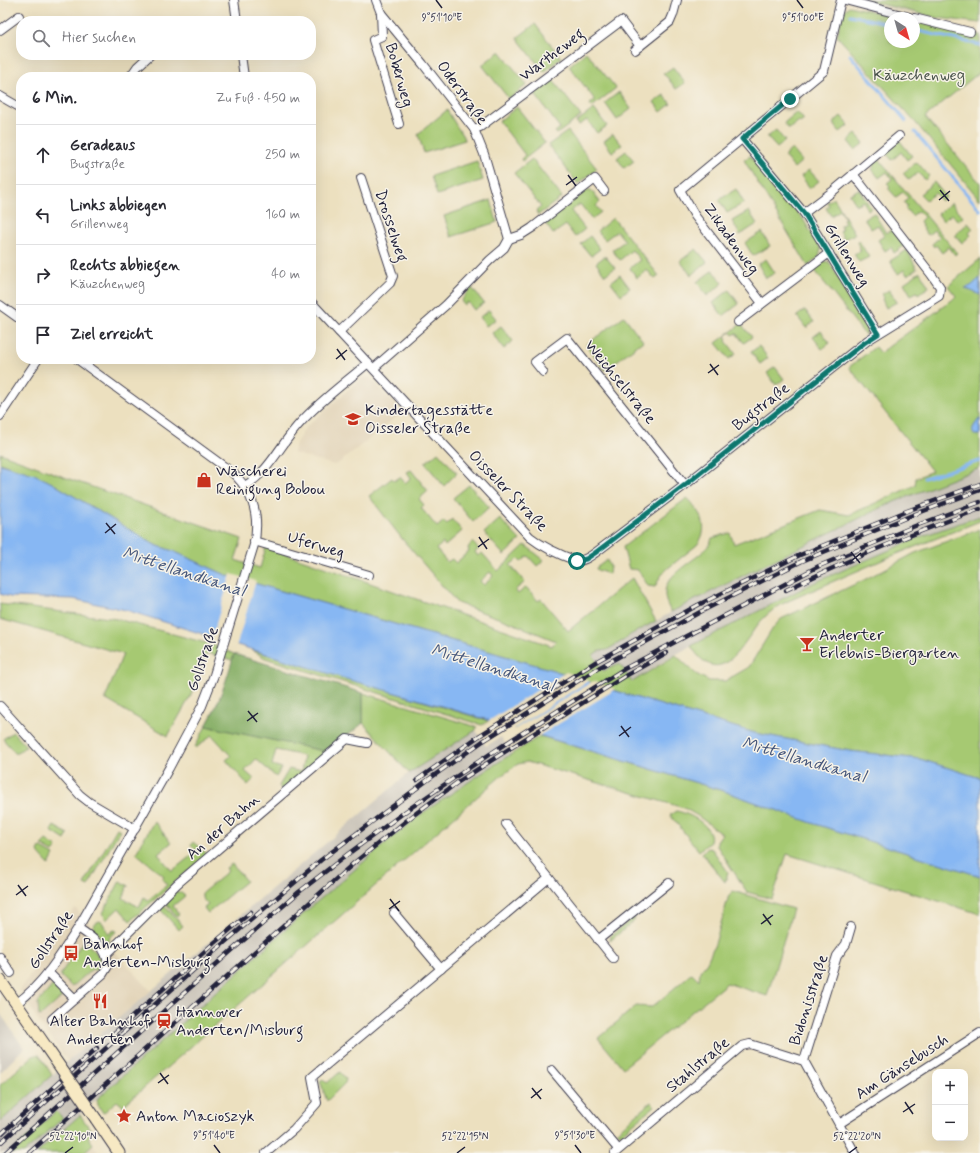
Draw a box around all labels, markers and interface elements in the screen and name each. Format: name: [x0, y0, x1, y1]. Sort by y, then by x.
text: 9°51'10"E: [422, 11, 462, 25]
text: 9°51'00"E: [782, 11, 824, 25]
north arrow: [884, 12, 920, 48]
search box: [16, 16, 316, 60]
street label: Wartheweg: [515, 24, 589, 87]
icon: search: [30, 27, 52, 49]
text: Hier suchen: [62, 28, 136, 48]
street label: Boberweg: [379, 41, 418, 110]
street label: Oderstraße: [432, 57, 493, 129]
park label: Käuzchenweg: [873, 65, 965, 87]
text: 6 Min.: [32, 87, 77, 109]
text: Zu Fuß · 450 m: [216, 90, 300, 107]
route end: [781, 90, 799, 108]
text: Geradeaus: [70, 136, 135, 156]
icon: ahead: [32, 144, 54, 166]
text: 250 m: [265, 146, 300, 163]
text: Bugstraße: [70, 156, 125, 173]
street label: Drosselweg: [368, 187, 413, 265]
text: Links abbiegen: [70, 196, 167, 216]
street label: Zikadenweg: [697, 199, 764, 279]
icon: left: [32, 204, 54, 226]
text: 160 m: [265, 206, 300, 223]
text: Grillenweg: [70, 216, 128, 233]
street label: Grillenweg: [819, 219, 875, 291]
text: Rechts abbiegen: [70, 256, 180, 276]
icon: right: [32, 264, 54, 286]
text: 40 m: [271, 266, 300, 283]
text: Käuzchenweg: [70, 276, 145, 293]
icon: arrive: [32, 324, 54, 346]
text: Ziel erreicht: [70, 325, 153, 345]
street label: Weichselstraße: [580, 335, 661, 429]
street label: Bugstraße: [728, 378, 795, 437]
place label: Kindertagesstätte Oisseler Straße: [365, 400, 493, 439]
school or university icon: Kindertagesstätte Oisseler Straße: [344, 410, 362, 428]
street label: Oisseler Straße: [464, 446, 552, 536]
place label: Wäscherei Reinigung Bobou: [216, 461, 326, 501]
shop icon: Wäscherei Reinigung Bobou: [195, 471, 213, 489]
street label: Uferweg: [285, 526, 347, 564]
water label: Mittellandkanal: [120, 542, 250, 603]
route start: [568, 552, 586, 570]
street label: Gollstraße: [182, 624, 224, 694]
place label: Anderter Erlebnis-Biergarten: [819, 625, 960, 665]
bar icon: Anderter Erlebnis-Biergarten: [798, 635, 816, 653]
water label: Mittellandkanal: [428, 639, 559, 698]
water label: Mittellandkanal: [739, 732, 870, 789]
street label: An der Bahn: [182, 789, 265, 865]
street label: Gollstraße: [24, 906, 79, 974]
place label: Bahnhof Anderten-Misburg: [83, 934, 211, 974]
bus stop icon: Bahnhof Anderten-Misburg: [62, 944, 80, 962]
street label: Bidonisstraße: [784, 952, 834, 1048]
restaurant icon: Alter Bahnhof Anderten: [91, 992, 109, 1010]
place label: Hannover Anderten/Misburg: [176, 1002, 304, 1042]
place label: Alter Bahnhof Anderten: [50, 1011, 151, 1050]
station icon: Hannover Anderten/Misburg: [155, 1012, 173, 1030]
street label: Am Gänsebusch: [852, 1029, 952, 1105]
street label: Stahlstraße: [662, 1032, 734, 1098]
map controls: [932, 1069, 968, 1141]
button: +: [932, 1069, 968, 1105]
button: −: [932, 1105, 968, 1141]
place label: Anton Macioszyk: [136, 1106, 255, 1127]
place icon: Anton Macioszyk: [115, 1107, 133, 1125]
text: 9°51'40"E: [193, 1129, 235, 1143]
text: 9°51'30"E: [555, 1129, 595, 1143]
text: 52°22'10"N: [49, 1130, 97, 1144]
text: 52°22'15"N: [441, 1130, 489, 1144]
text: 52°22'20"N: [833, 1130, 881, 1144]

